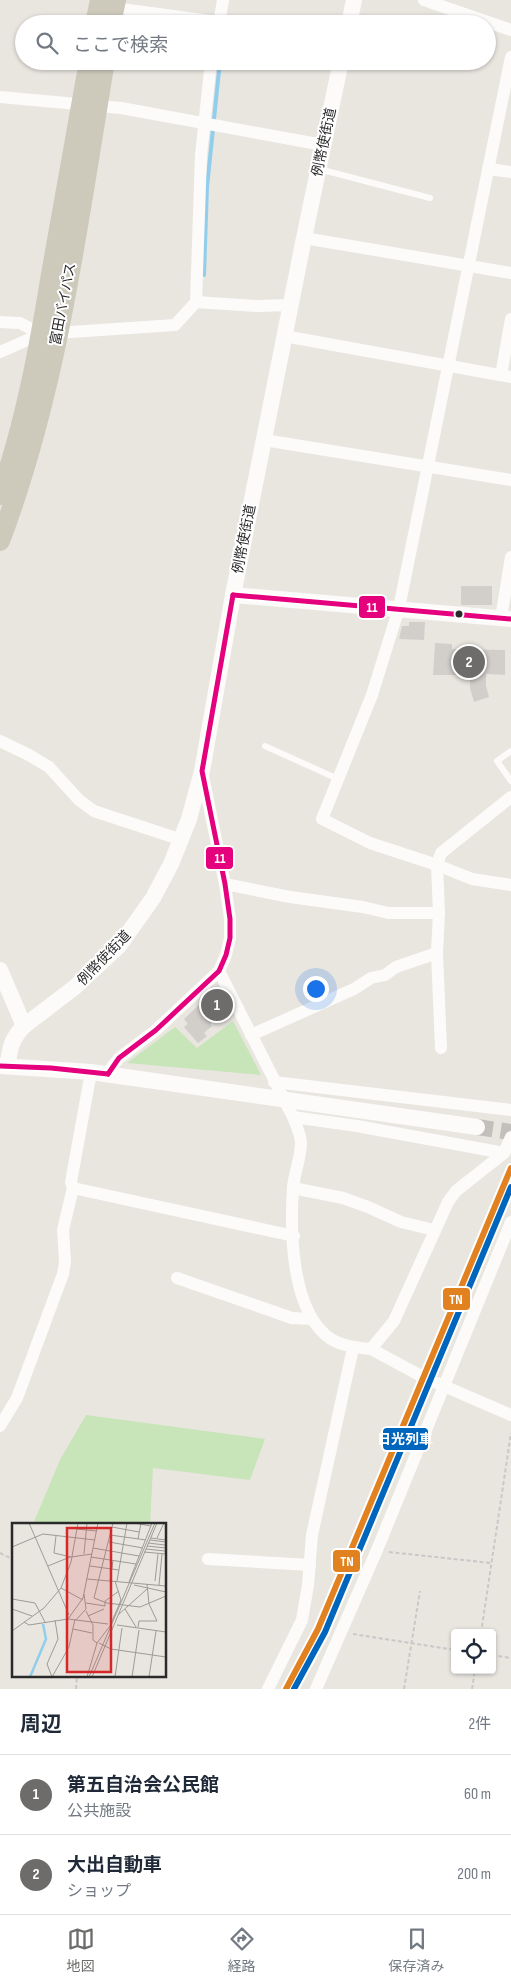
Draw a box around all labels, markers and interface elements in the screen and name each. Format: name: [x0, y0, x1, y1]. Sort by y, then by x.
search box: [15, 15, 496, 70]
icon: search: [33, 29, 61, 57]
text: ここで検索: [73, 34, 168, 57]
street label: 例幣使街道: [308, 106, 340, 178]
street label: 富田バイパス: [47, 261, 79, 347]
street label: 例幣使街道: [229, 503, 259, 575]
line badge: 11: [358, 595, 386, 619]
text: 11: [367, 599, 378, 616]
unlabelled marker: [454, 609, 464, 619]
pin: 2: [453, 643, 485, 681]
line badge: 11: [205, 846, 234, 870]
text: 11: [215, 850, 226, 867]
street label: 例幣使街道: [74, 927, 134, 989]
your location: [303, 976, 329, 1002]
pin: 1: [201, 986, 233, 1024]
line badge: TN: [442, 1287, 471, 1311]
text: TN: [449, 1291, 463, 1308]
line badge: 日光列車: [382, 1427, 429, 1451]
text: 日光列車: [377, 1431, 433, 1448]
inset map: [12, 1523, 166, 1676]
line badge: TN: [332, 1549, 361, 1573]
text: TN: [340, 1553, 354, 1570]
map controls: [451, 1629, 496, 1674]
button: locate: [451, 1629, 496, 1674]
text: 周辺: [20, 1712, 62, 1737]
text: 2件: [468, 1715, 491, 1734]
text: 第五自治会公民館: [67, 1774, 219, 1797]
text: 1: [33, 1785, 39, 1804]
text: 60 m: [464, 1785, 491, 1804]
text: 公共施設: [67, 1802, 131, 1821]
text: 大出自動車: [67, 1854, 162, 1877]
text: 2: [32, 1865, 40, 1884]
text: 200 m: [457, 1865, 491, 1884]
text: ショップ: [67, 1882, 131, 1901]
tab: 地図: [67, 1925, 95, 1975]
tab: 経路: [228, 1925, 256, 1975]
tab: 保存済み: [389, 1925, 445, 1975]

